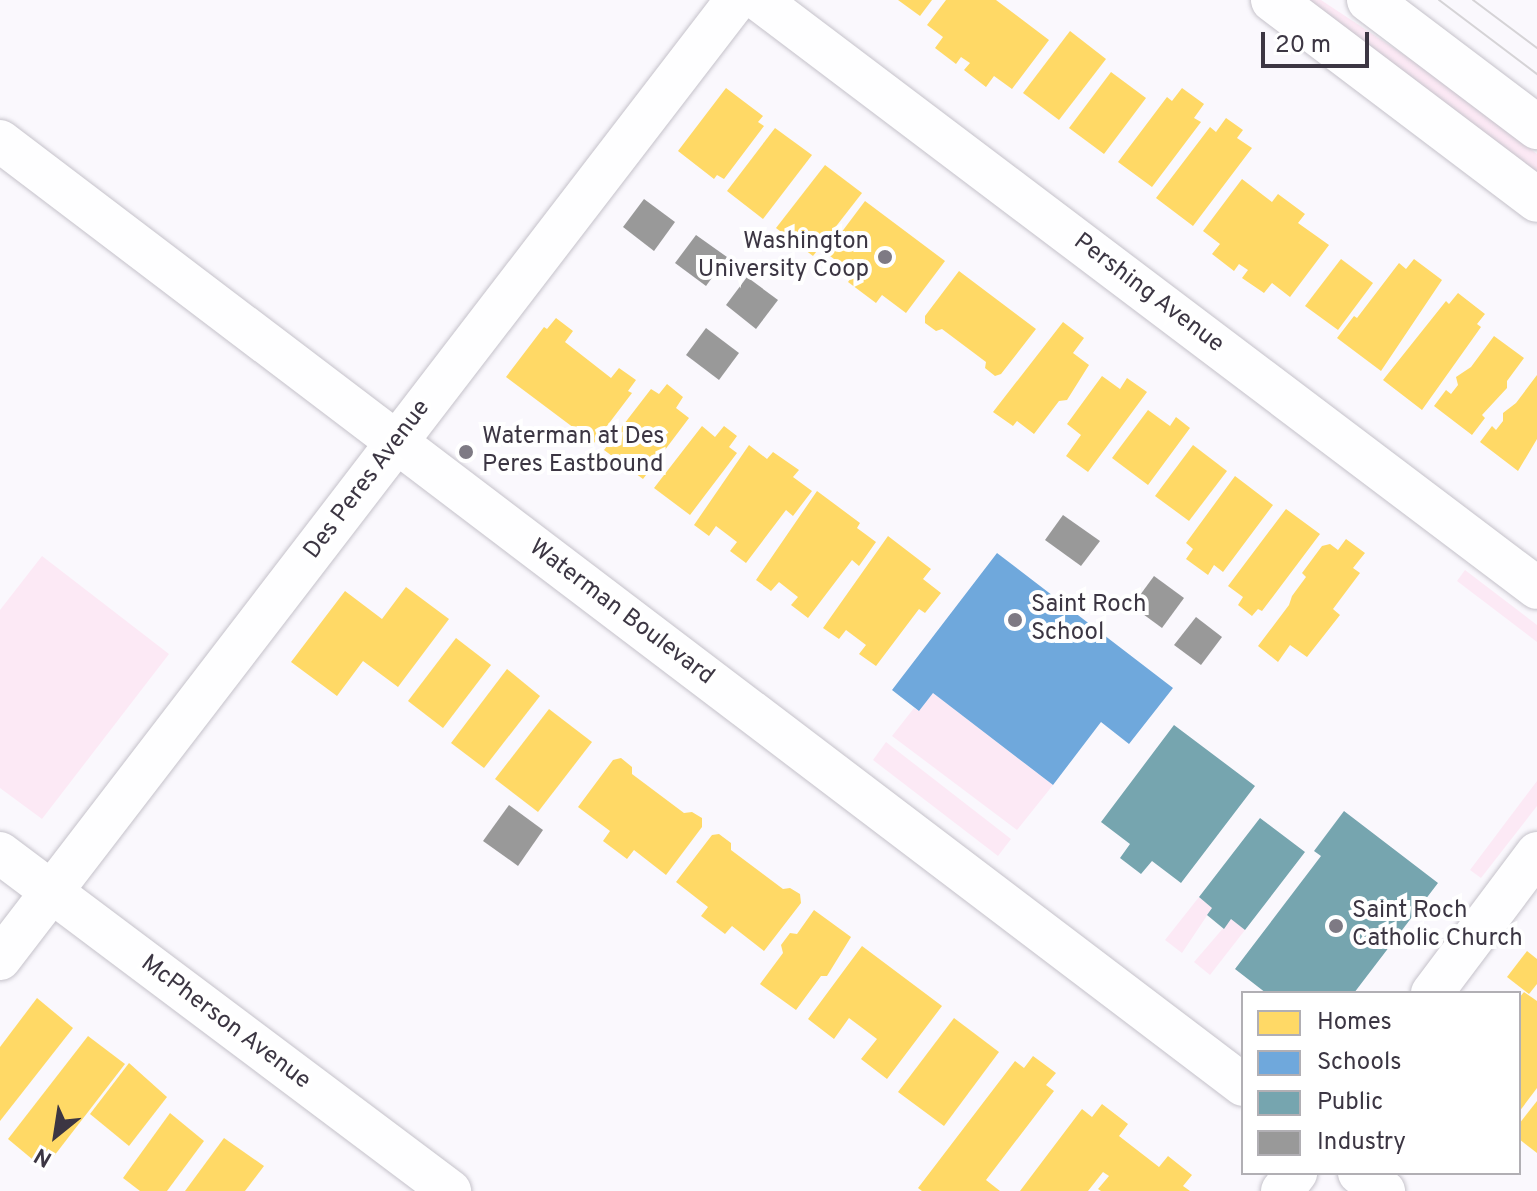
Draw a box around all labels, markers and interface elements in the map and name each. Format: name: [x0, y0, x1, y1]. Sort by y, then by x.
scale bar: [1265, 16, 1373, 66]
text: 20 m: [1275, 31, 1331, 61]
street label: Pershing Avenue: [1067, 228, 1229, 360]
place label: Washington University Coop: [698, 229, 869, 285]
marker: Washington University Coop: [876, 248, 894, 266]
street label: Des Peres Avenue: [299, 394, 437, 566]
place label: Waterman at Des Peres Eastbound: [482, 424, 665, 480]
marker: Waterman at Des Peres Eastbound: [457, 443, 475, 461]
street label: Waterman Boulevard: [523, 534, 719, 692]
place label: Saint Roch School: [1031, 592, 1147, 648]
marker: Saint Roch School: [1006, 611, 1024, 629]
place label: Saint Roch Catholic Church: [1352, 898, 1523, 954]
marker: Saint Roch Catholic Church: [1327, 917, 1345, 935]
street label: McPherson Avenue: [134, 949, 316, 1097]
legend: [1241, 991, 1521, 1175]
text: Homes: [1317, 1008, 1392, 1038]
text: Schools: [1317, 1048, 1402, 1078]
text: Public: [1317, 1088, 1383, 1118]
north arrow: [16, 1095, 96, 1175]
text: Industry: [1317, 1128, 1406, 1158]
text: N: [30, 1141, 57, 1172]

